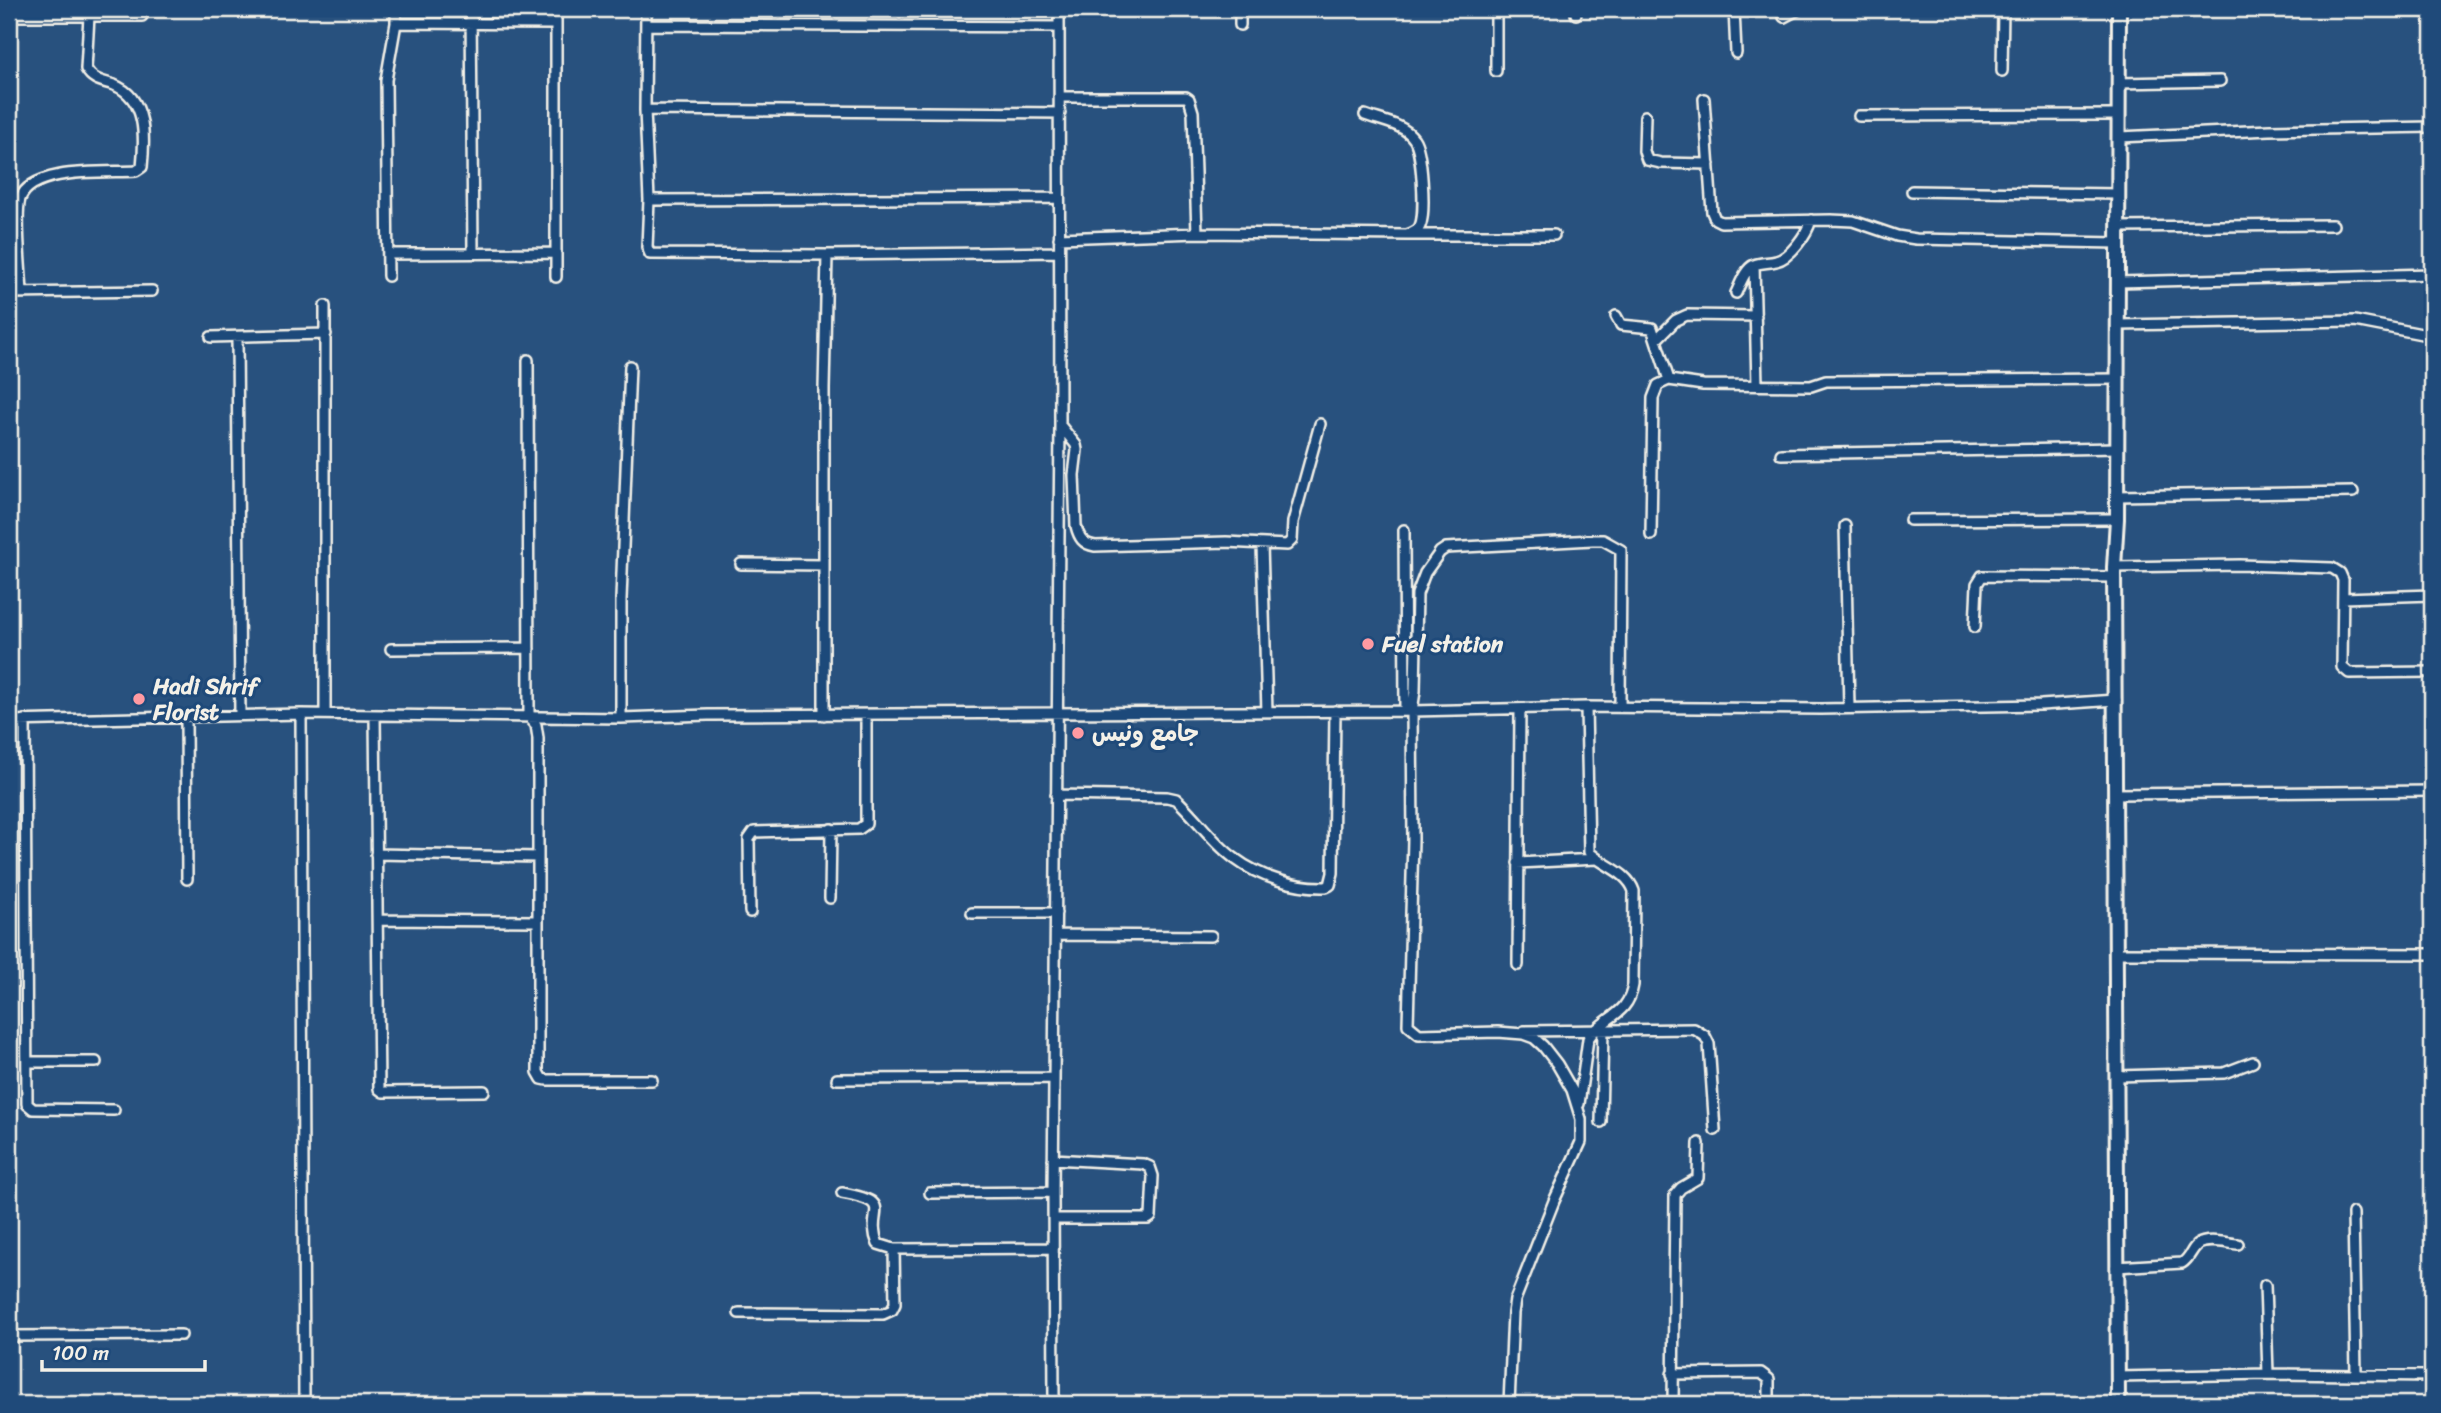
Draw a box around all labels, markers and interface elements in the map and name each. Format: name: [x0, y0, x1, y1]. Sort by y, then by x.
place label: Fuel station: [1381, 624, 1504, 665]
marker: Fuel station: [1360, 636, 1376, 652]
place label: Hadi Shrif Florist: [152, 666, 262, 733]
marker: Hadi Shrif Florist: [131, 691, 147, 707]
place label: جامع ونيس: [1092, 713, 1199, 754]
marker: جامع ونيس: [1070, 725, 1086, 741]
scale bar: [42, 1329, 205, 1373]
text: 100 m: [52, 1334, 109, 1372]

